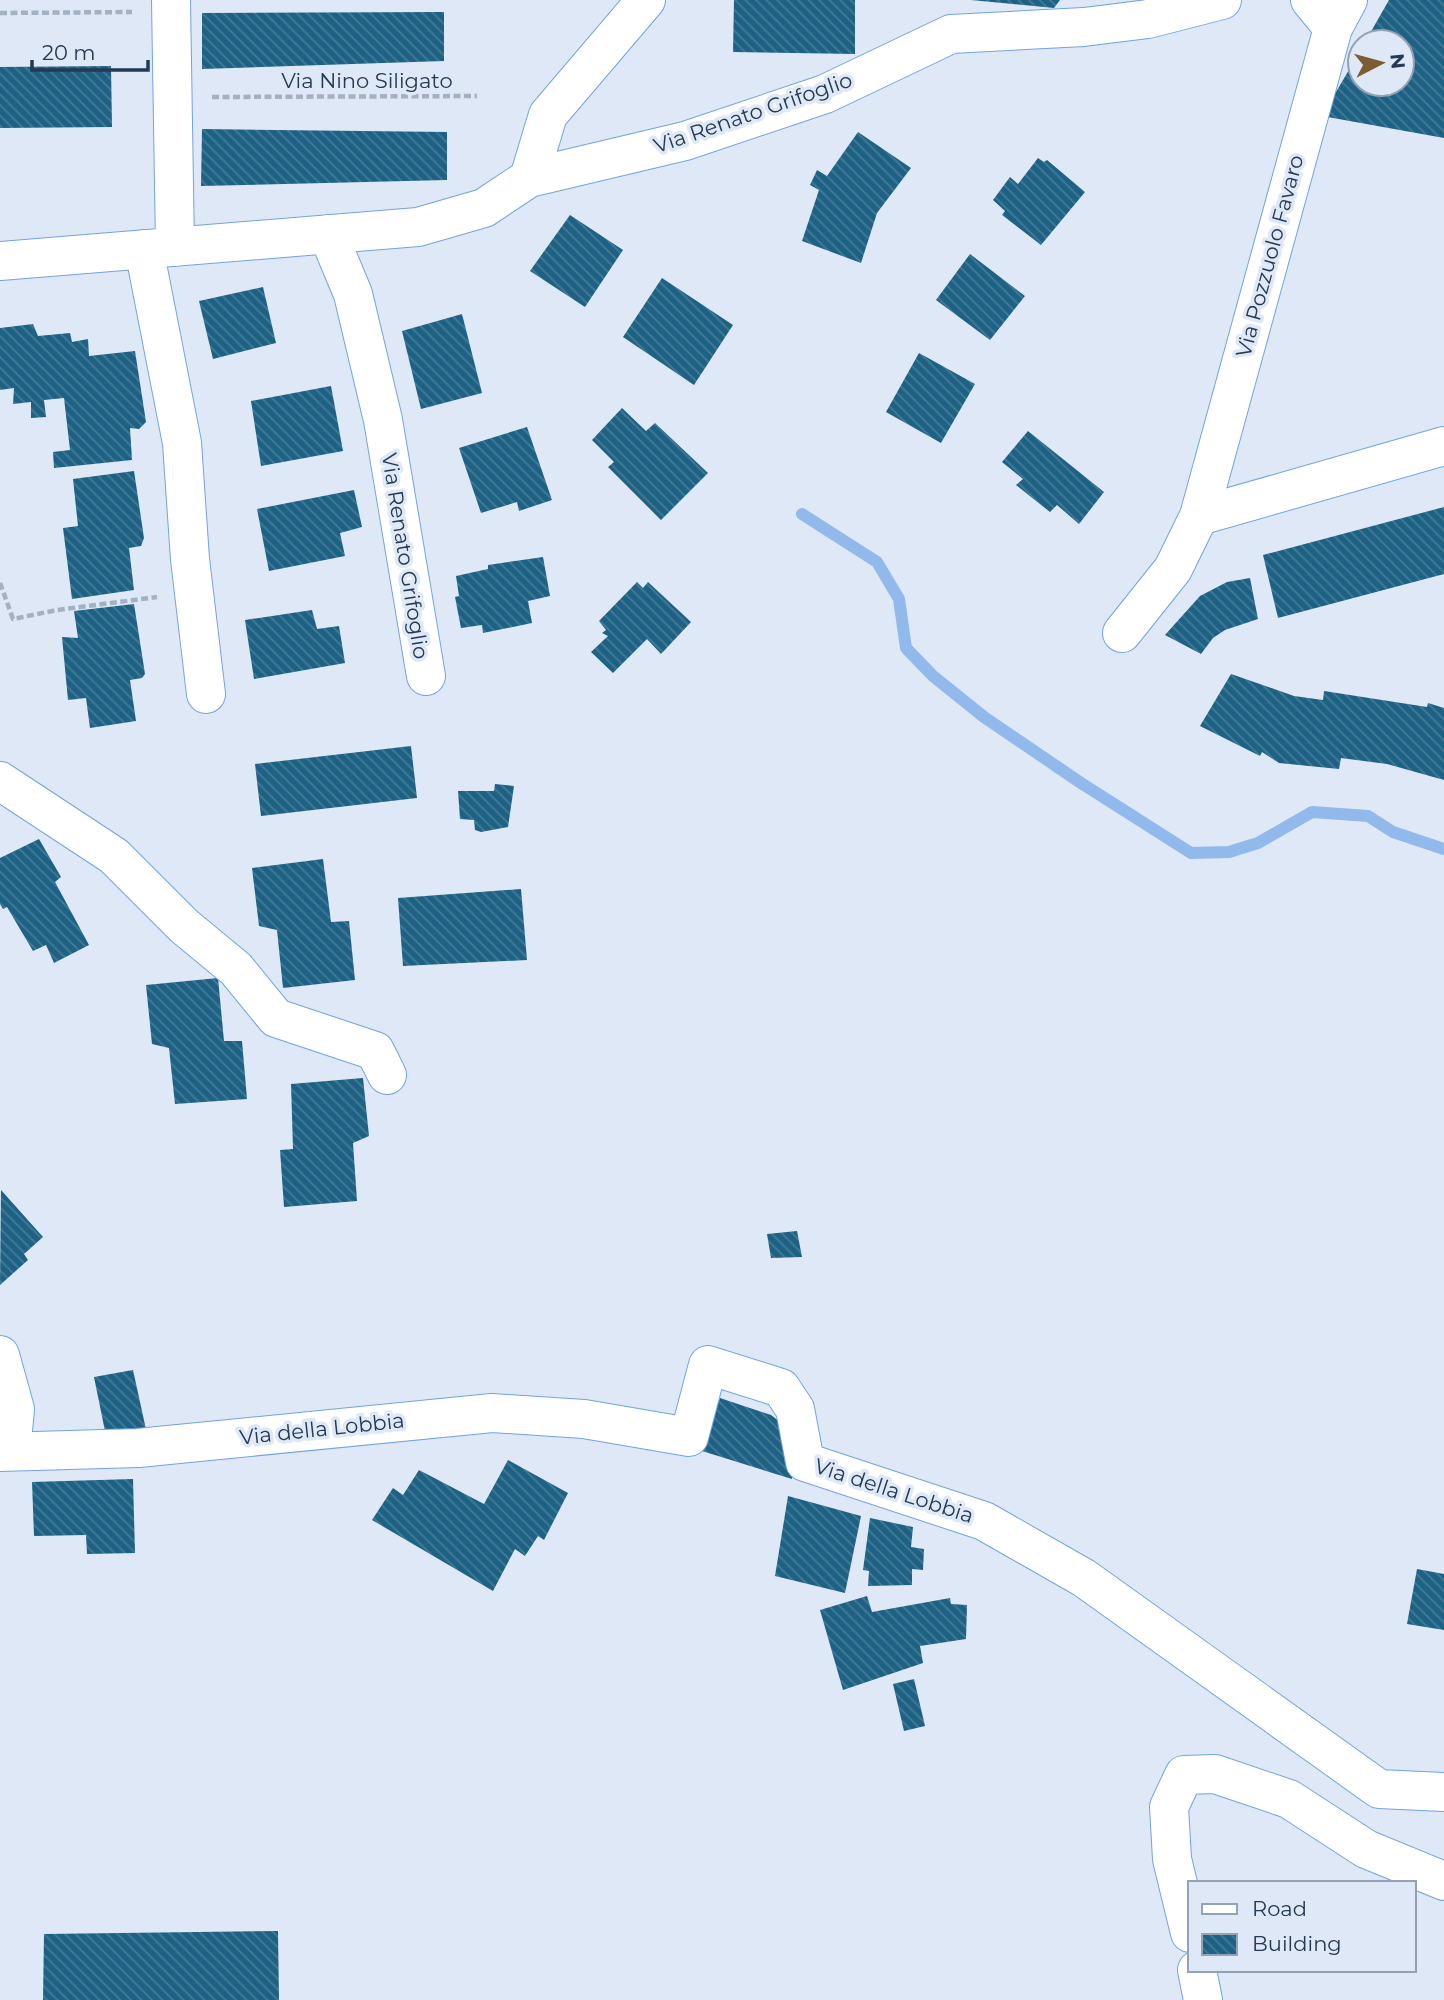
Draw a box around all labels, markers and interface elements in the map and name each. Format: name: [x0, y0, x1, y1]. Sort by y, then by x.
scale bar: [32, 28, 147, 72]
north arrow: [1346, 28, 1416, 98]
text: 20 m: [42, 40, 96, 65]
text: N: [1385, 52, 1410, 70]
street label: Via Renato Grifoglio: [650, 67, 855, 158]
street label: Via Nino Siligato: [281, 68, 453, 93]
street label: Via Pozzuolo Favaro: [1230, 152, 1309, 360]
street label: Via Renato Grifoglio: [377, 451, 434, 661]
street label: Via della Lobbia: [238, 1407, 406, 1450]
street label: Via della Lobbia: [811, 1453, 977, 1528]
legend: [1188, 1881, 1416, 1972]
text: Road: [1252, 1896, 1307, 1921]
text: Building: [1252, 1931, 1342, 1956]

